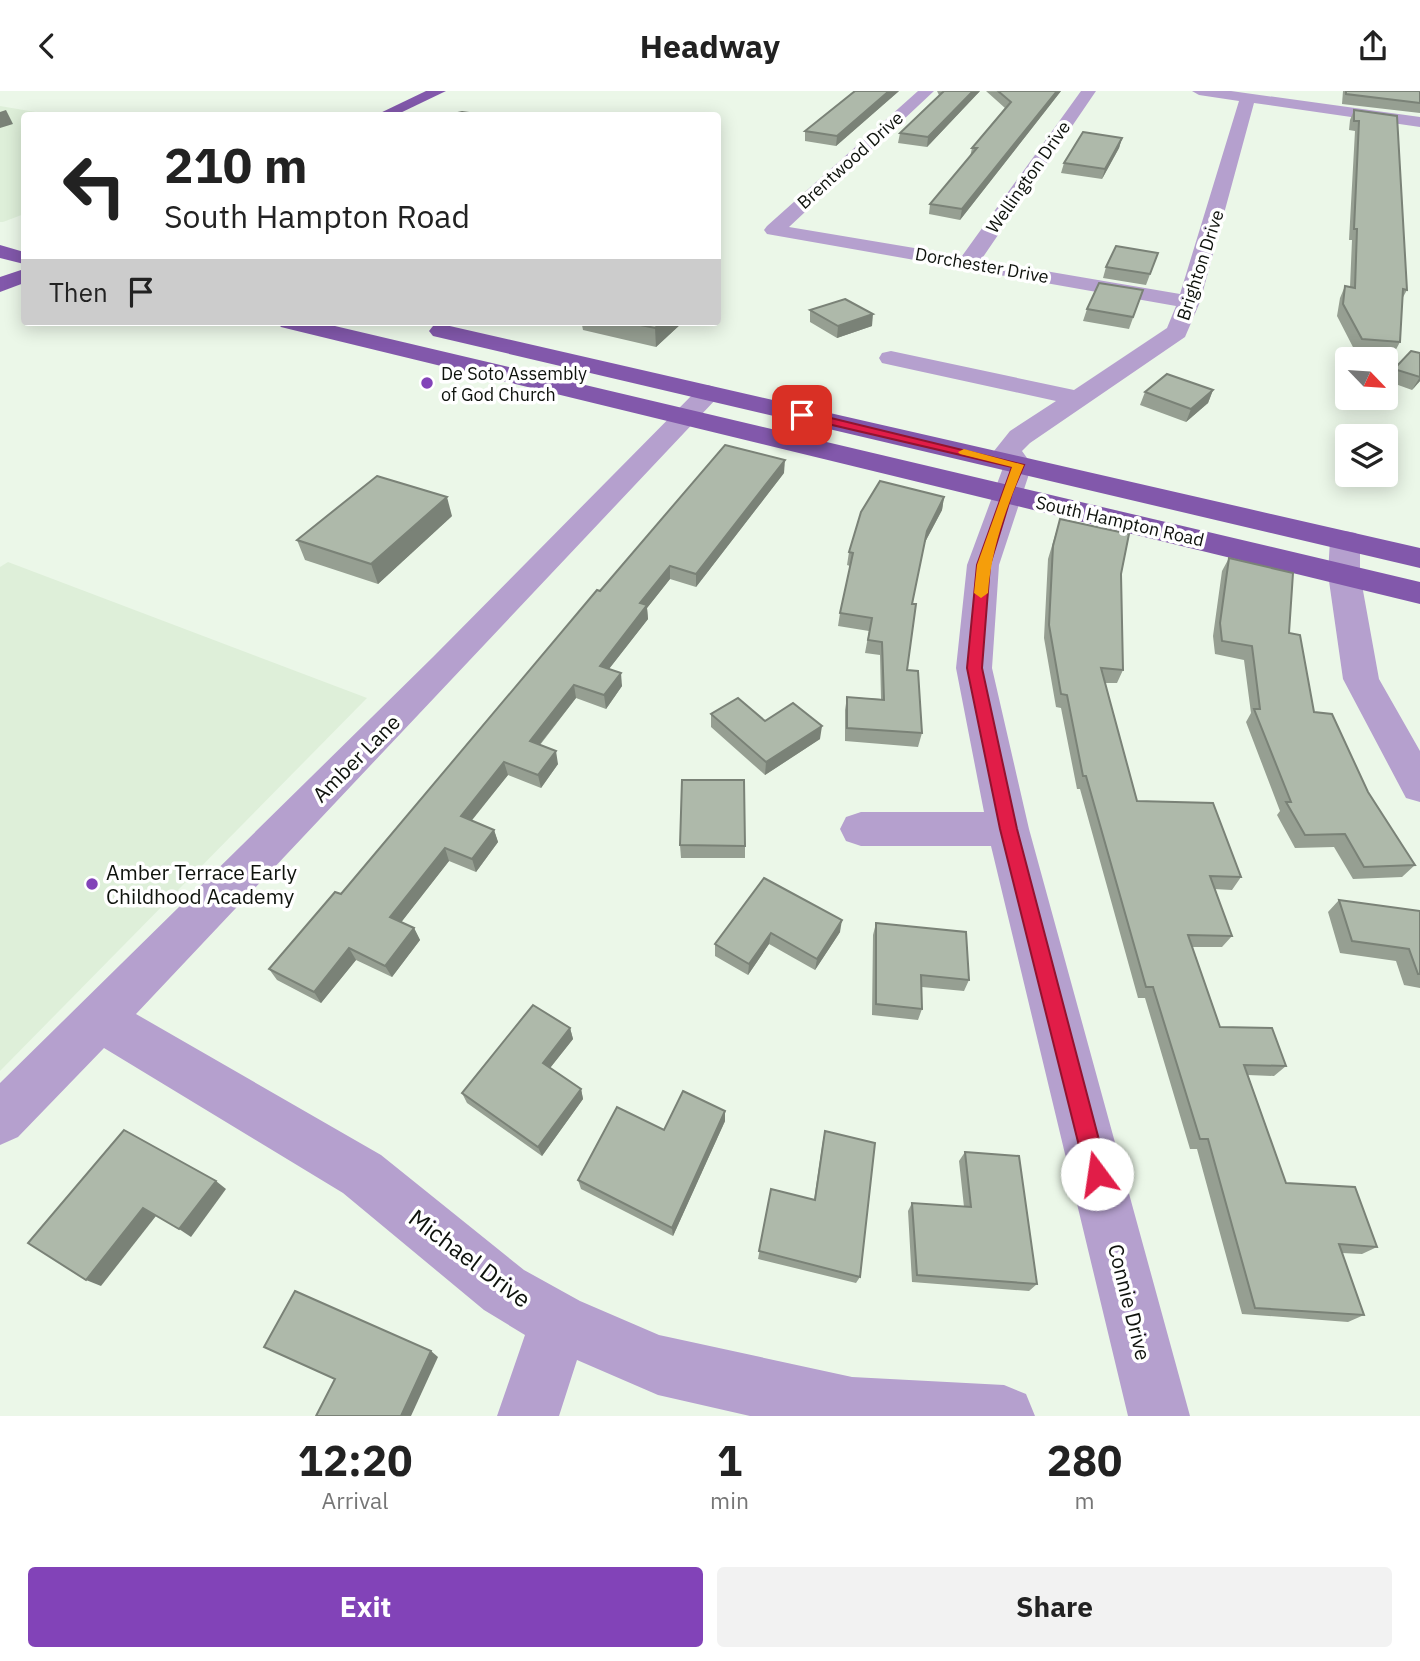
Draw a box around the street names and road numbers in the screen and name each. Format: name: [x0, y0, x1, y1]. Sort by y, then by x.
street label: Brentwood Drive: [792, 106, 908, 214]
street label: Wellington Drive: [981, 116, 1075, 238]
street label: Brighton Drive: [1171, 207, 1229, 323]
street label: Dorchester Drive: [913, 242, 1051, 288]
street label: South Hampton Road: [1034, 490, 1206, 552]
street label: Amber Lane: [306, 708, 406, 808]
street label: Michael Drive: [402, 1202, 538, 1314]
street label: Connie Drive: [1102, 1241, 1158, 1363]

